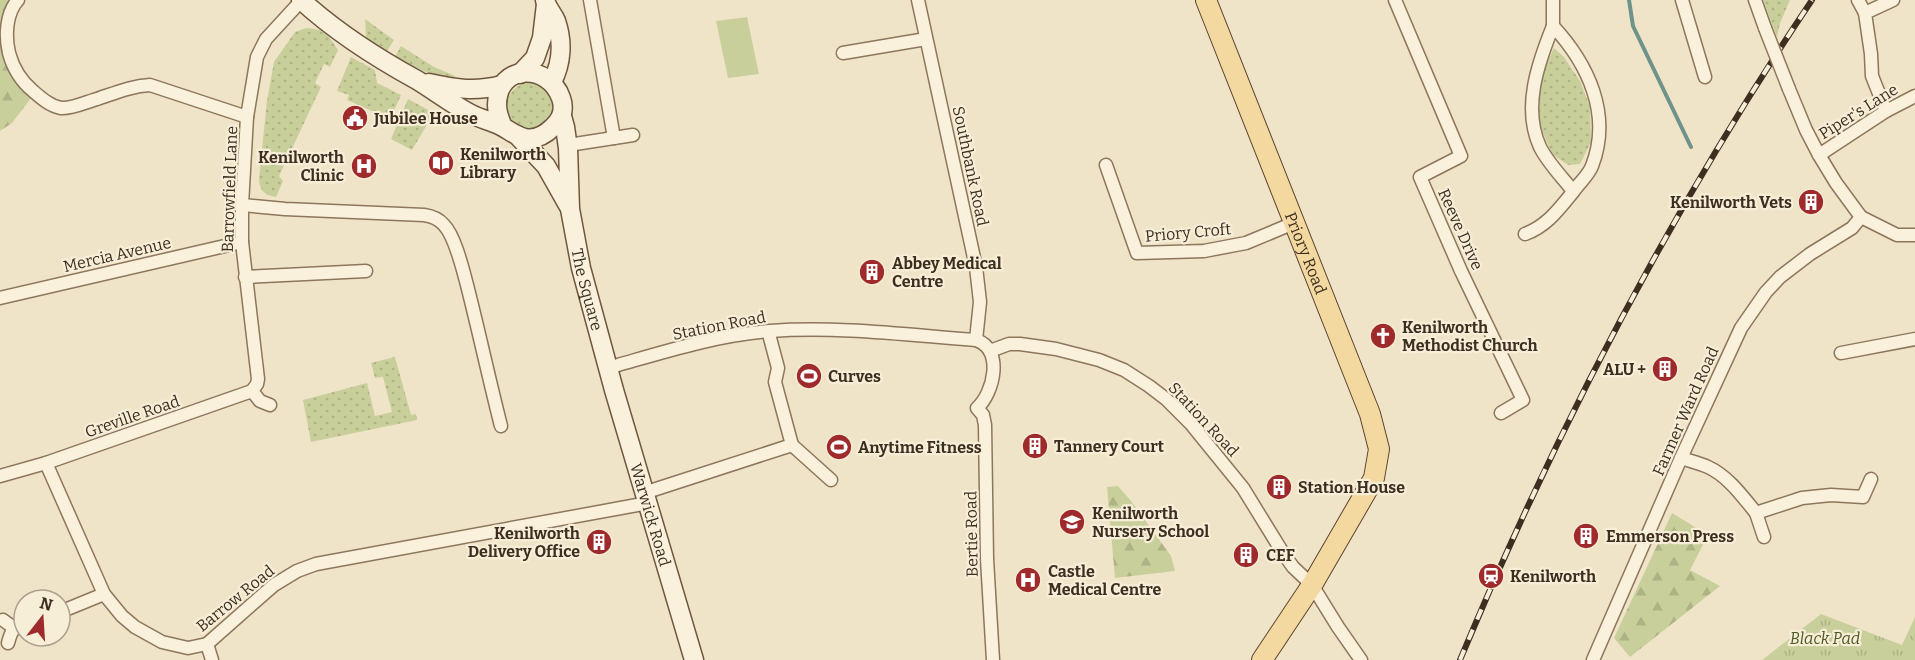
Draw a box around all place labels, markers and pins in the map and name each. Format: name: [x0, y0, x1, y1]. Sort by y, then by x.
public building icon: Jubilee House: [340, 103, 370, 133]
place label: Jubilee House: [373, 109, 478, 128]
place label: Kenilworth Library: [460, 145, 546, 182]
place label: Kenilworth Clinic: [258, 148, 344, 185]
library icon: Kenilworth Library: [426, 148, 456, 178]
hospital icon: Kenilworth Clinic: [349, 151, 379, 181]
building icon: Kenilworth Vets: [1796, 187, 1826, 217]
place label: Kenilworth Vets: [1670, 193, 1792, 212]
place label: Abbey Medical Centre: [892, 254, 1002, 291]
building icon: Abbey Medical Centre: [857, 257, 887, 287]
place label: Kenilworth Methodist Church: [1402, 318, 1538, 355]
church icon: Kenilworth Methodist Church: [1368, 321, 1398, 351]
building icon: ALU +: [1650, 354, 1680, 384]
place label: ALU +: [1603, 360, 1646, 379]
sports icon: Curves: [794, 361, 824, 391]
place label: Curves: [828, 367, 881, 386]
building icon: Tannery Court: [1020, 431, 1050, 461]
sports icon: Anytime Fitness: [824, 432, 854, 462]
place label: Tannery Court: [1054, 437, 1165, 456]
place label: Anytime Fitness: [858, 438, 982, 457]
building icon: Station House: [1264, 472, 1294, 502]
place label: Station House: [1298, 478, 1405, 497]
place label: Kenilworth Nursery School: [1092, 504, 1209, 541]
school or university icon: Kenilworth Nursery School: [1057, 507, 1087, 537]
building icon: Emmerson Press: [1571, 521, 1601, 551]
place label: Kenilworth Delivery Office: [468, 524, 580, 561]
building icon: Kenilworth Delivery Office: [584, 527, 614, 557]
place label: Emmerson Press: [1606, 527, 1734, 546]
building icon: CEF: [1231, 540, 1261, 570]
place label: CEF: [1266, 546, 1295, 565]
station icon: Kenilworth: [1476, 561, 1506, 591]
place label: Castle Medical Centre: [1048, 562, 1162, 599]
hospital icon: Castle Medical Centre: [1013, 565, 1043, 595]
place label: Kenilworth: [1510, 567, 1596, 586]

